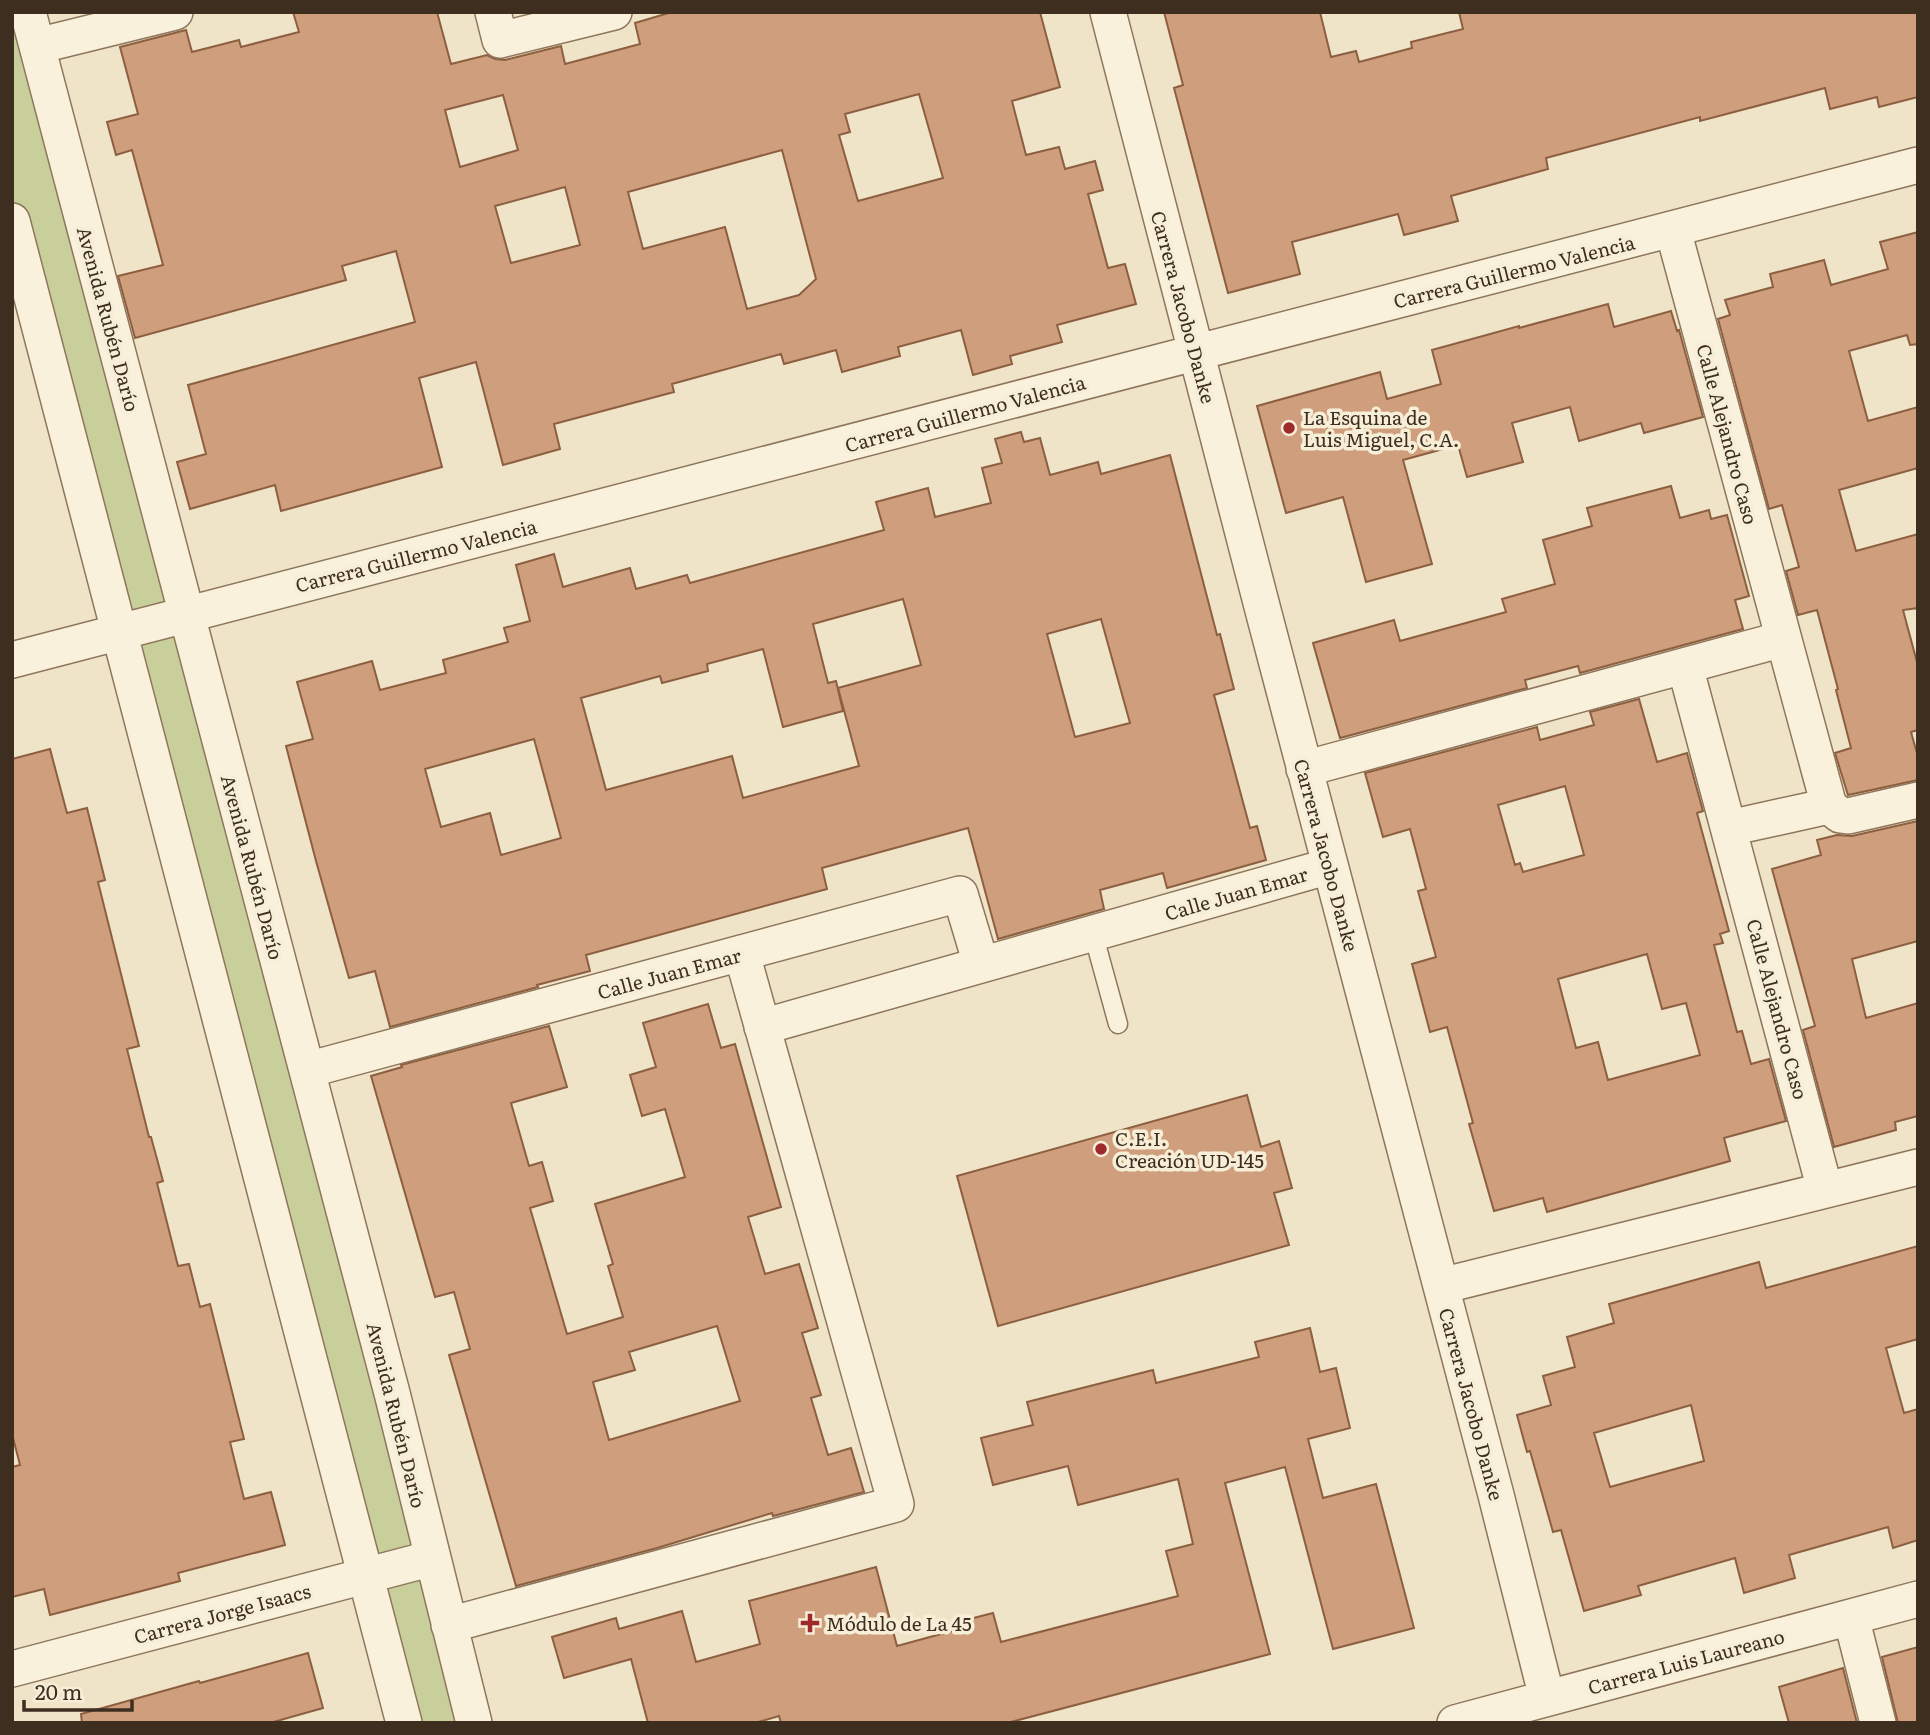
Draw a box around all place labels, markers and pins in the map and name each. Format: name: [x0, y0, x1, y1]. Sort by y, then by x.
place label: La Esquina de Luis Miguel, C.A.: [1303, 403, 1459, 453]
marker: La Esquina de Luis Miguel, C.A.: [1281, 420, 1297, 436]
place label: C.E.I. Creación UD-145: [1115, 1124, 1264, 1174]
marker: C.E.I. Creación UD-145: [1093, 1141, 1109, 1157]
place label: Módulo de La 45: [826, 1609, 972, 1637]
marker: Módulo de La 45: [800, 1613, 820, 1633]

